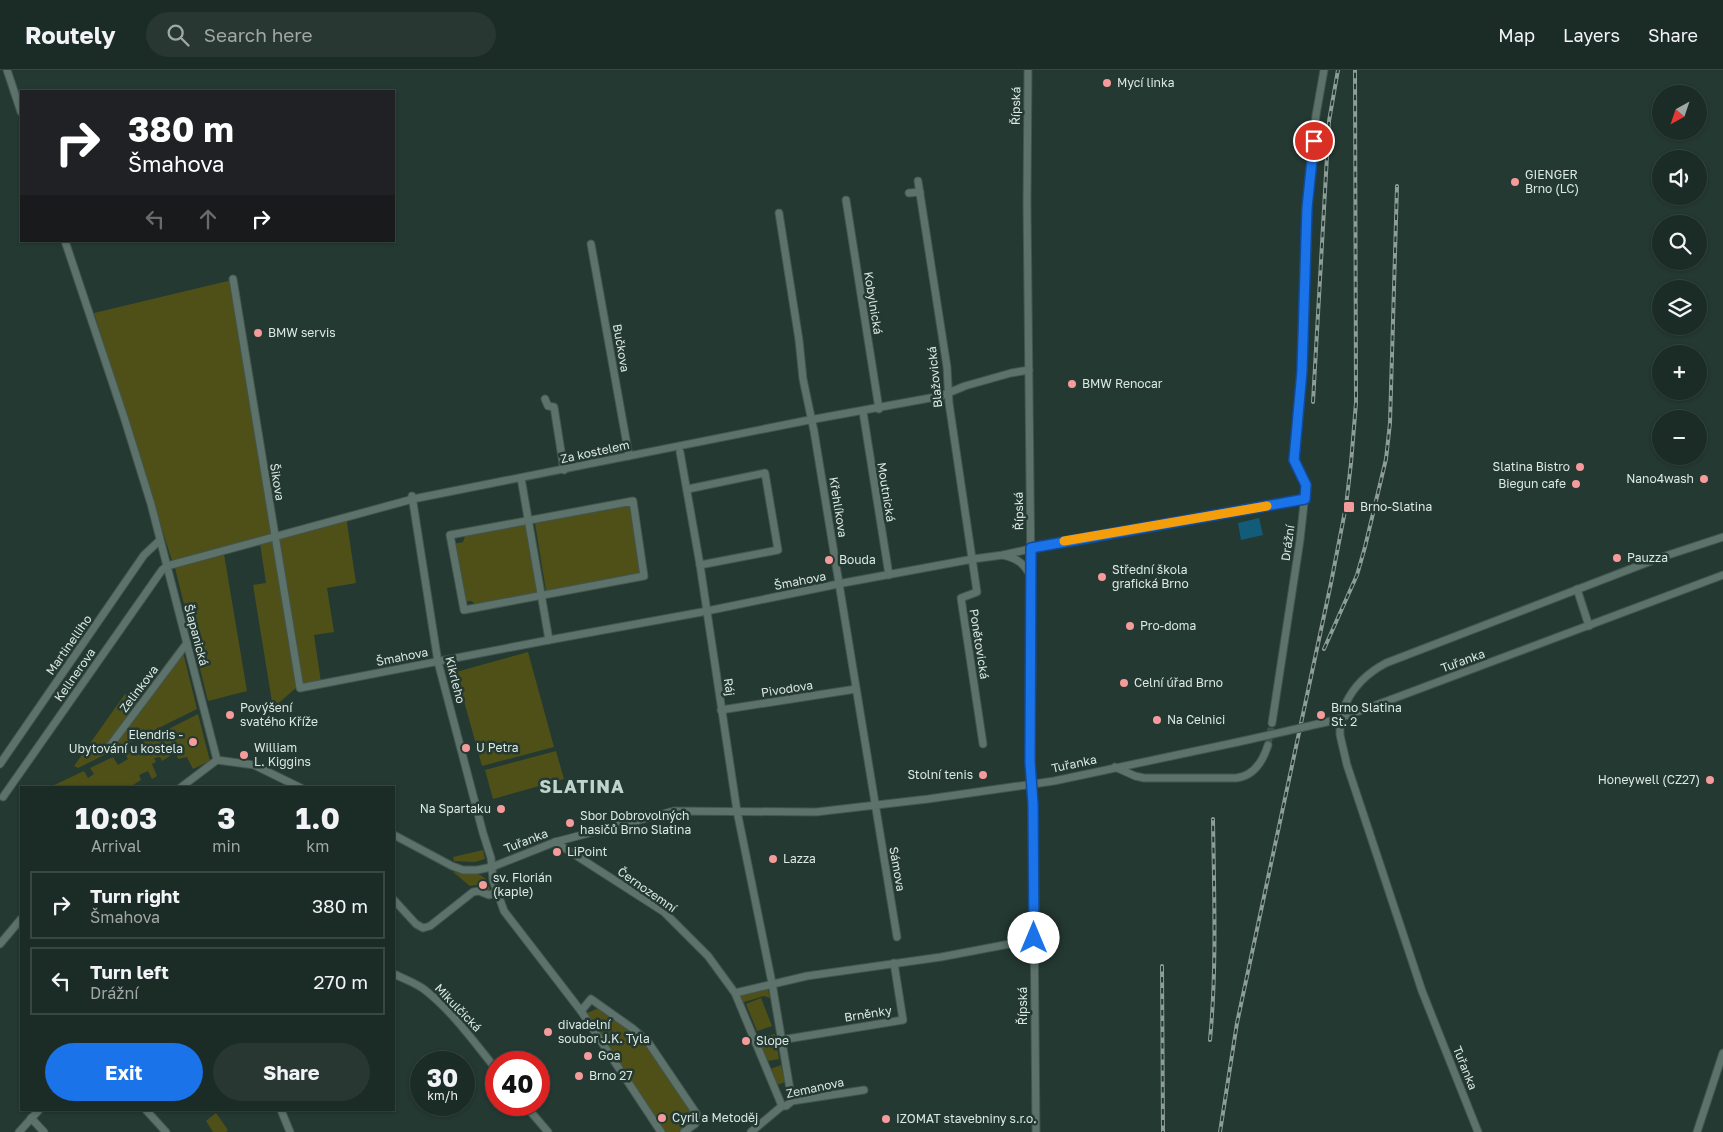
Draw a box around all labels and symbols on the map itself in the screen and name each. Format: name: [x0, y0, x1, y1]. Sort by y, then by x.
place label: Mycí linka: [1117, 75, 1174, 90]
marker: Mycí linka: [1101, 77, 1113, 89]
north arrow: [1652, 85, 1708, 140]
street label: Řípská: [1008, 87, 1023, 125]
pin: [1293, 120, 1335, 162]
place label: GIENGER Brno (LC): [1525, 167, 1579, 196]
marker: GIENGER Brno (LC): [1509, 176, 1521, 188]
street label: Kobylnická: [861, 270, 886, 335]
street label: Bučkova: [610, 323, 633, 373]
place label: BMW servis: [268, 325, 336, 340]
marker: BMW servis: [252, 327, 264, 339]
street label: Blažovická: [924, 346, 945, 409]
place label: BMW Renocar: [1082, 376, 1163, 391]
marker: BMW Renocar: [1066, 378, 1078, 390]
street label: Za kostelem: [559, 437, 631, 466]
place label: Slatina Bistro: [1492, 459, 1570, 474]
street label: Moutnická: [874, 461, 899, 523]
marker: Slatina Bistro: [1574, 461, 1586, 473]
street label: Šikova: [267, 462, 288, 502]
place label: Nano4wash: [1626, 471, 1694, 486]
marker: Nano4wash: [1698, 473, 1710, 485]
street label: Křehlíkova: [826, 476, 851, 538]
place label: Biegun cafe: [1498, 476, 1566, 491]
marker: Biegun cafe: [1570, 478, 1582, 490]
street label: Řípská: [1011, 492, 1026, 530]
place label: Brno-Slatina: [1360, 499, 1432, 514]
marker: Brno-Slatina: [1342, 500, 1356, 514]
street label: Drážní: [1278, 523, 1298, 562]
place label: Pauzza: [1627, 550, 1668, 565]
place label: Bouda: [839, 552, 876, 567]
marker: Pauzza: [1611, 552, 1623, 564]
marker: Bouda: [823, 554, 835, 566]
place label: Střední škola grafická Brno: [1112, 562, 1189, 591]
street label: Šmahova: [773, 568, 827, 593]
marker: Střední škola grafická Brno: [1096, 571, 1108, 583]
street label: Šlapanická: [181, 602, 212, 667]
street label: Ponětovická: [967, 608, 992, 680]
street label: Martinelliho: [42, 612, 95, 678]
place label: Pro-doma: [1140, 618, 1196, 633]
marker: Pro-doma: [1124, 620, 1136, 632]
street label: Šmahova: [375, 644, 429, 669]
street label: Kellnerova: [51, 645, 98, 704]
street label: Tuřanka: [1439, 646, 1487, 675]
street label: Kikrleho: [442, 655, 469, 705]
street label: Zelinkova: [116, 662, 161, 715]
place label: Celní úřad Brno: [1134, 675, 1223, 690]
street label: Ráj: [721, 677, 738, 697]
street label: Pivodova: [760, 677, 814, 700]
marker: Celní úřad Brno: [1118, 677, 1130, 689]
place label: Povýšení svatého Kříže: [240, 700, 318, 729]
place label: Brno Slatina St. 2: [1331, 700, 1402, 729]
marker: Povýšení svatého Kříže: [224, 709, 236, 721]
marker: Brno Slatina St. 2: [1315, 709, 1327, 721]
place label: Na Celnici: [1167, 712, 1225, 727]
marker: Na Celnici: [1151, 714, 1163, 726]
place label: Elendris - Ubytování u kostela: [69, 727, 183, 756]
marker: Elendris - Ubytování u kostela: [187, 736, 199, 748]
place label: William L. Kiggins: [254, 740, 311, 769]
place label: U Petra: [476, 740, 519, 755]
marker: U Petra: [460, 742, 472, 754]
marker: William L. Kiggins: [238, 749, 250, 761]
street label: Tuřanka: [1050, 751, 1098, 776]
place label: Stolní tenis: [907, 767, 973, 782]
marker: Stolní tenis: [977, 769, 989, 781]
place label: Honeywell (CZ27): [1598, 772, 1700, 787]
marker: Honeywell (CZ27): [1704, 774, 1716, 786]
district label: SLATINA: [539, 775, 625, 797]
place label: Na Spartaku: [420, 801, 491, 816]
marker: Na Spartaku: [495, 803, 507, 815]
place label: Sbor Dobrovolných hasičů Brno Slatina: [580, 808, 691, 837]
marker: Sbor Dobrovolných hasičů Brno Slatina: [564, 817, 576, 829]
street label: Tuřanka: [502, 825, 550, 856]
place label: LiPoint: [567, 844, 607, 859]
street label: Sámova: [886, 845, 909, 892]
marker: LiPoint: [551, 846, 563, 858]
place label: Lazza: [783, 851, 816, 866]
marker: Lazza: [767, 853, 779, 865]
street label: Černozemní: [615, 864, 680, 916]
place label: sv. Florián (kaple): [493, 870, 552, 899]
marker: sv. Florián (kaple): [477, 879, 489, 891]
position arrow: [1007, 911, 1059, 963]
street label: Mikulčická: [432, 980, 485, 1035]
street label: Řípská: [1015, 987, 1030, 1025]
street label: Brněnky: [843, 1002, 893, 1025]
place label: divadelní soubor J.K. Tyla: [558, 1017, 650, 1046]
marker: divadelní soubor J.K. Tyla: [542, 1026, 554, 1038]
place label: Slope: [756, 1033, 789, 1048]
marker: Slope: [740, 1035, 752, 1047]
street label: Tuřanka: [1450, 1044, 1481, 1092]
place label: Goa: [598, 1048, 620, 1063]
marker: Goa: [582, 1050, 594, 1062]
speed limit sign: 40: [485, 1051, 550, 1116]
place label: Brno 27: [589, 1068, 633, 1083]
marker: Brno 27: [573, 1070, 585, 1082]
street label: Zemanova: [785, 1074, 845, 1101]
place label: Cyril a Metoděj: [672, 1110, 758, 1125]
place label: IZOMAT stavebniny s.r.o.: [896, 1111, 1037, 1126]
marker: Cyril a Metoděj: [656, 1112, 668, 1124]
marker: IZOMAT stavebniny s.r.o.: [880, 1113, 892, 1125]

